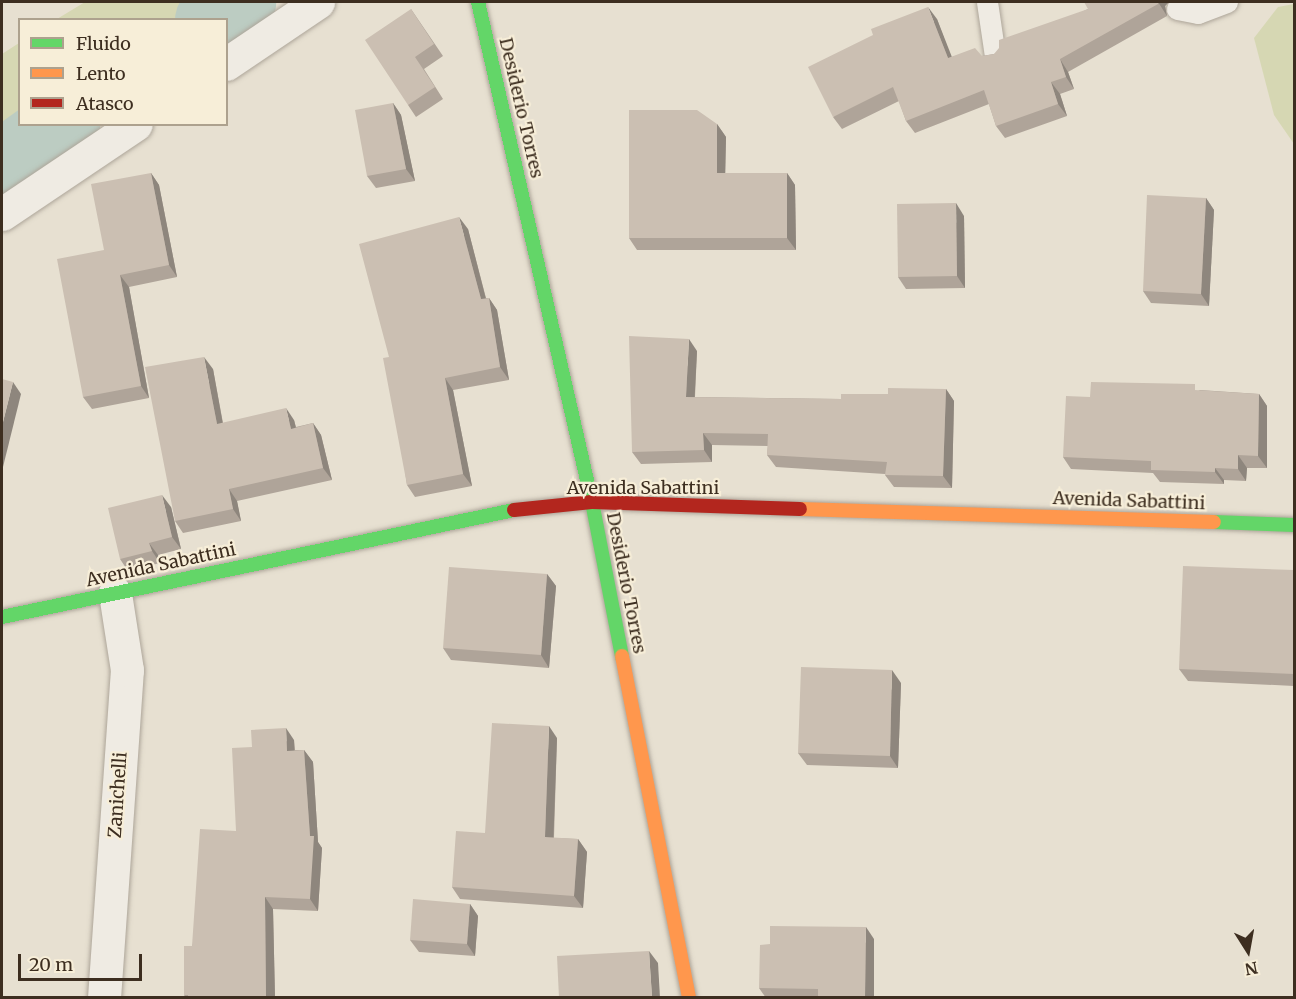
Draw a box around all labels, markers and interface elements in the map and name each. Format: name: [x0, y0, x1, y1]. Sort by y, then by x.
legend: [18, 18, 228, 126]
text: Fluido: [76, 32, 131, 55]
street label: Desiderio Torres: [494, 36, 548, 180]
text: Lento: [76, 62, 126, 85]
text: Atasco: [76, 92, 134, 115]
street label: Avenida Sabattini: [567, 477, 719, 499]
street label: Avenida Sabattini: [1052, 488, 1206, 514]
street label: Desiderio Torres: [602, 511, 650, 655]
street label: Avenida Sabattini: [84, 539, 238, 591]
street label: Zanichelli: [104, 751, 132, 839]
north arrow: [1218, 921, 1278, 981]
scale bar: [21, 942, 146, 980]
text: 20 m: [29, 953, 73, 976]
text: N: [1243, 958, 1260, 980]

